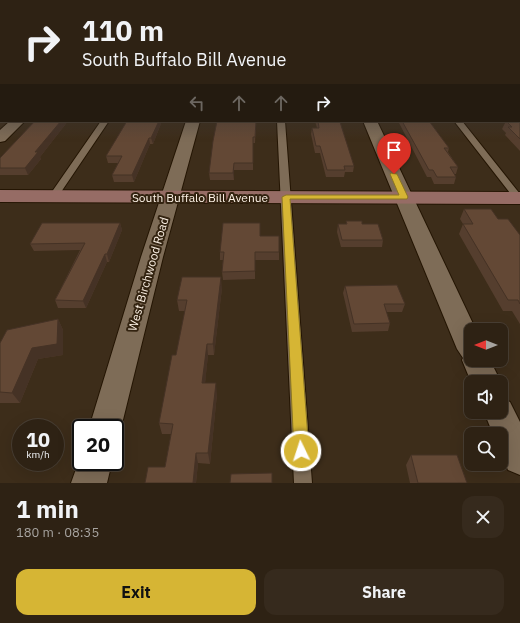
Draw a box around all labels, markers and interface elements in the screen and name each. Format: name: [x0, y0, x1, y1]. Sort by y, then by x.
text: 110 m: [82, 12, 164, 49]
icon: right: [16, 16, 68, 68]
text: South Buffalo Bill Avenue: [82, 48, 286, 71]
icon: left: [186, 92, 208, 114]
icon: ahead: [228, 92, 250, 114]
icon: ahead: [270, 92, 292, 114]
icon: right: [312, 92, 334, 114]
pin: [377, 133, 411, 174]
icon: arrive: [383, 139, 405, 161]
street label: South Buffalo Bill Avenue: [132, 190, 269, 205]
street label: West Birchwood Road: [125, 215, 171, 333]
north arrow: [464, 323, 508, 367]
map controls: [464, 323, 508, 471]
button: sound: [464, 375, 508, 419]
speed limit sign: 20: [72, 419, 124, 471]
text: 10: [26, 426, 50, 453]
button: search: [464, 427, 508, 471]
position arrow: [280, 430, 322, 472]
text: km/h: [26, 448, 50, 461]
text: 1 min: [16, 493, 79, 525]
button: close: [462, 496, 504, 538]
text: 180 m · 08:35: [16, 524, 99, 541]
button: Exit: [16, 569, 256, 615]
button: Share: [264, 569, 504, 615]

